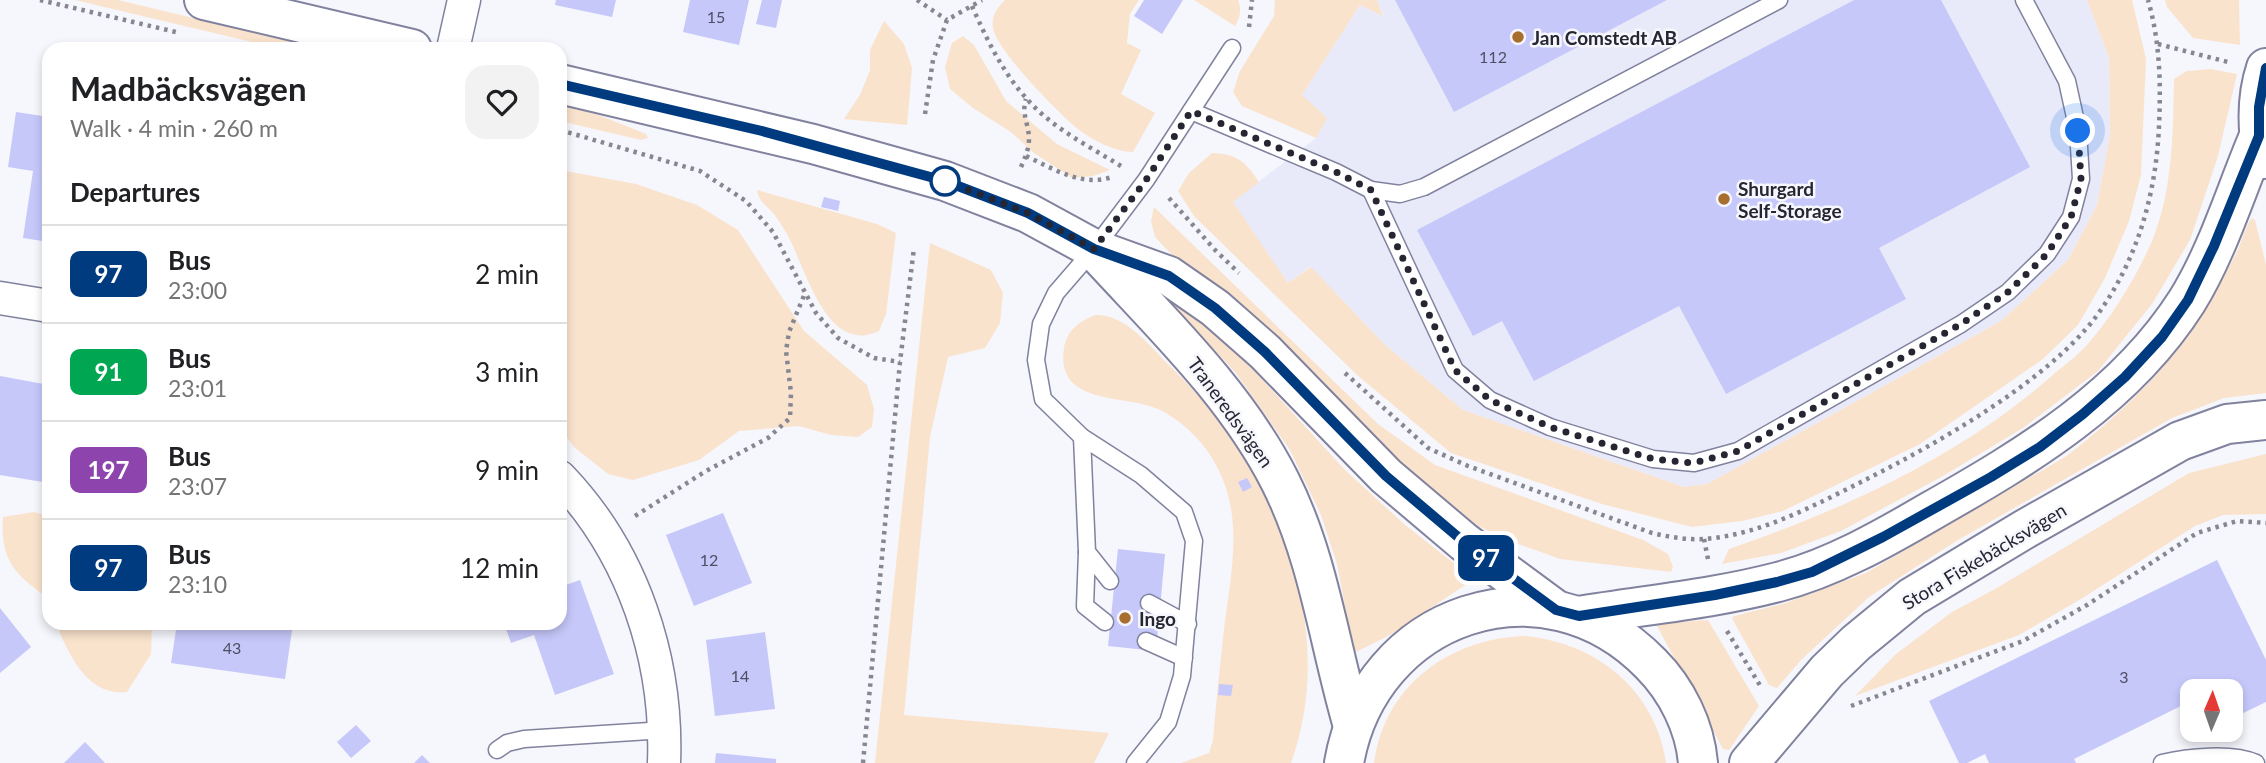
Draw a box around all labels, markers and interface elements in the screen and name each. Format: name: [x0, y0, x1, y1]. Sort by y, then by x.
house number: 15: [707, 7, 725, 26]
place label: Jan Comstedt AB: [1532, 26, 1677, 49]
marker: Jan Comstedt AB: [1510, 29, 1526, 45]
house number: 112: [1479, 47, 1507, 66]
button: heart: [465, 65, 539, 139]
text: Madbäcksvägen: [70, 68, 307, 108]
your location: [2060, 113, 2095, 148]
text: Walk · 4 min · 260 m: [70, 114, 278, 142]
unlabelled marker: [930, 166, 960, 196]
text: Departures: [70, 176, 200, 208]
place label: Shurgard Self-Storage: [1738, 177, 1842, 222]
marker: Shurgard Self-Storage: [1716, 191, 1732, 207]
text: Bus: [168, 244, 211, 276]
text: 2 min: [475, 258, 539, 290]
text: 97: [95, 259, 122, 288]
text: 23:00: [168, 276, 227, 304]
text: Bus: [168, 342, 211, 374]
street label: Traneredsvägen: [1183, 352, 1279, 472]
text: 3 min: [475, 356, 539, 388]
text: 91: [95, 357, 122, 386]
text: 23:01: [168, 374, 227, 402]
text: Bus: [168, 440, 211, 472]
text: 9 min: [475, 454, 539, 486]
text: 197: [88, 455, 129, 484]
text: 23:07: [168, 472, 227, 500]
street label: Stora Fiskebäcksvägen: [1898, 498, 2070, 614]
line badge: 97: [1454, 535, 1518, 581]
text: Bus: [168, 538, 211, 570]
text: 97: [1472, 543, 1500, 572]
house number: 12: [700, 550, 718, 569]
text: 12 min: [460, 552, 539, 584]
text: 97: [95, 553, 122, 582]
text: 23:10: [168, 570, 227, 598]
place label: Ingo: [1139, 607, 1176, 630]
marker: Ingo: [1117, 610, 1133, 626]
house number: 43: [223, 638, 241, 657]
house number: 14: [731, 666, 749, 685]
house number: 3: [2119, 667, 2129, 686]
north arrow: [2180, 679, 2244, 742]
map controls: [2180, 679, 2243, 742]

